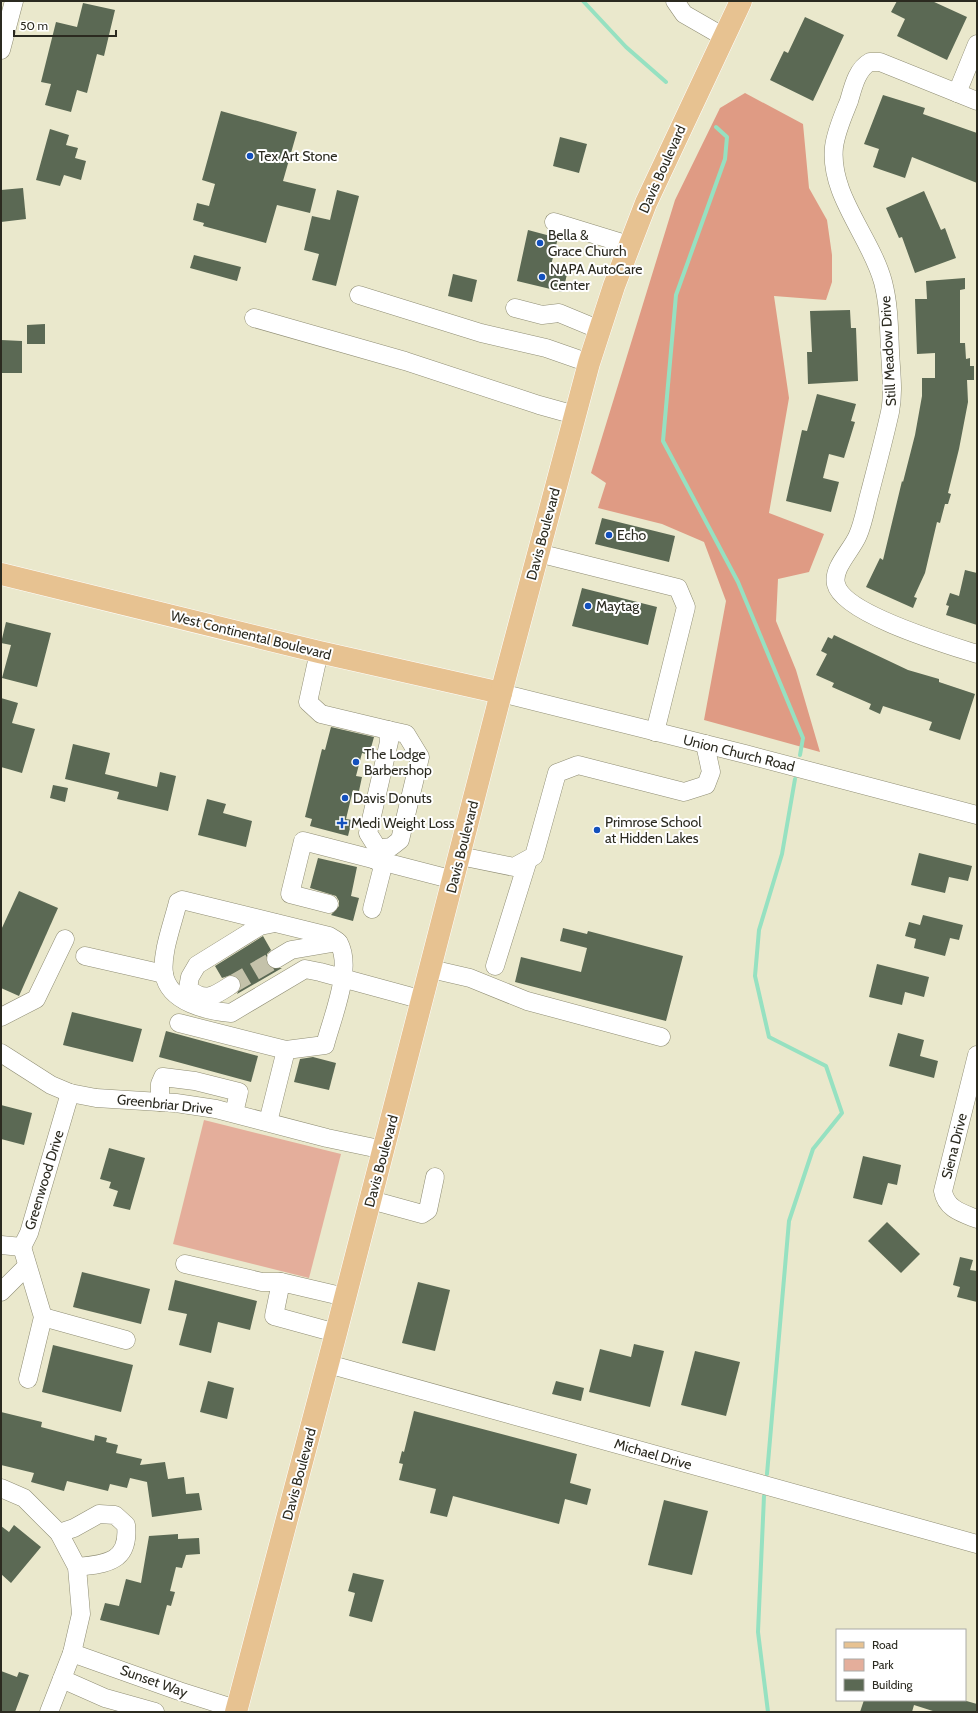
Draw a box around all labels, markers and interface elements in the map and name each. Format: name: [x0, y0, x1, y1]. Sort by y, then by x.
scale bar: [14, 12, 116, 38]
text: 50 m: [20, 18, 48, 33]
street label: Davis Boulevard: [635, 122, 689, 216]
place label: Tex Art Stone: [258, 147, 337, 165]
marker: Tex Art Stone: [245, 151, 255, 161]
place label: Bella & Grace Church: [548, 226, 627, 260]
marker: Bella & Grace Church: [535, 238, 545, 248]
place label: NAPA AutoCare Center: [550, 260, 642, 294]
marker: NAPA AutoCare Center: [537, 272, 547, 282]
street label: Still Meadow Drive: [876, 295, 900, 407]
street label: Davis Boulevard: [522, 486, 564, 582]
place label: Echo: [617, 526, 646, 544]
marker: Echo: [604, 530, 614, 540]
place label: Maytag: [596, 597, 640, 615]
marker: Maytag: [583, 601, 593, 611]
street label: West Continental Boulevard: [169, 606, 333, 664]
street label: Union Church Road: [681, 730, 797, 776]
place label: The Lodge Barbershop: [364, 745, 432, 779]
marker: The Lodge Barbershop: [351, 757, 361, 767]
place label: Davis Donuts: [353, 789, 432, 807]
marker: Davis Donuts: [340, 793, 350, 803]
street label: Davis Boulevard: [442, 799, 482, 895]
place label: Primrose School at Hidden Lakes: [605, 813, 702, 847]
place label: Medi Weight Loss: [351, 814, 455, 832]
marker: Medi Weight Loss: [336, 817, 348, 829]
marker: Primrose School at Hidden Lakes: [592, 825, 602, 835]
street label: Greenbriar Drive: [116, 1090, 214, 1118]
street label: Siena Drive: [937, 1111, 971, 1181]
street label: Davis Boulevard: [360, 1113, 402, 1209]
street label: Greenwood Drive: [20, 1128, 68, 1232]
street label: Davis Boulevard: [278, 1426, 320, 1522]
street label: Michael Drive: [612, 1434, 694, 1474]
legend: [836, 1629, 966, 1701]
text: Road: [872, 1637, 898, 1652]
text: Park: [872, 1657, 894, 1672]
street label: Sunset Way: [118, 1661, 190, 1701]
text: Building: [872, 1677, 914, 1692]

